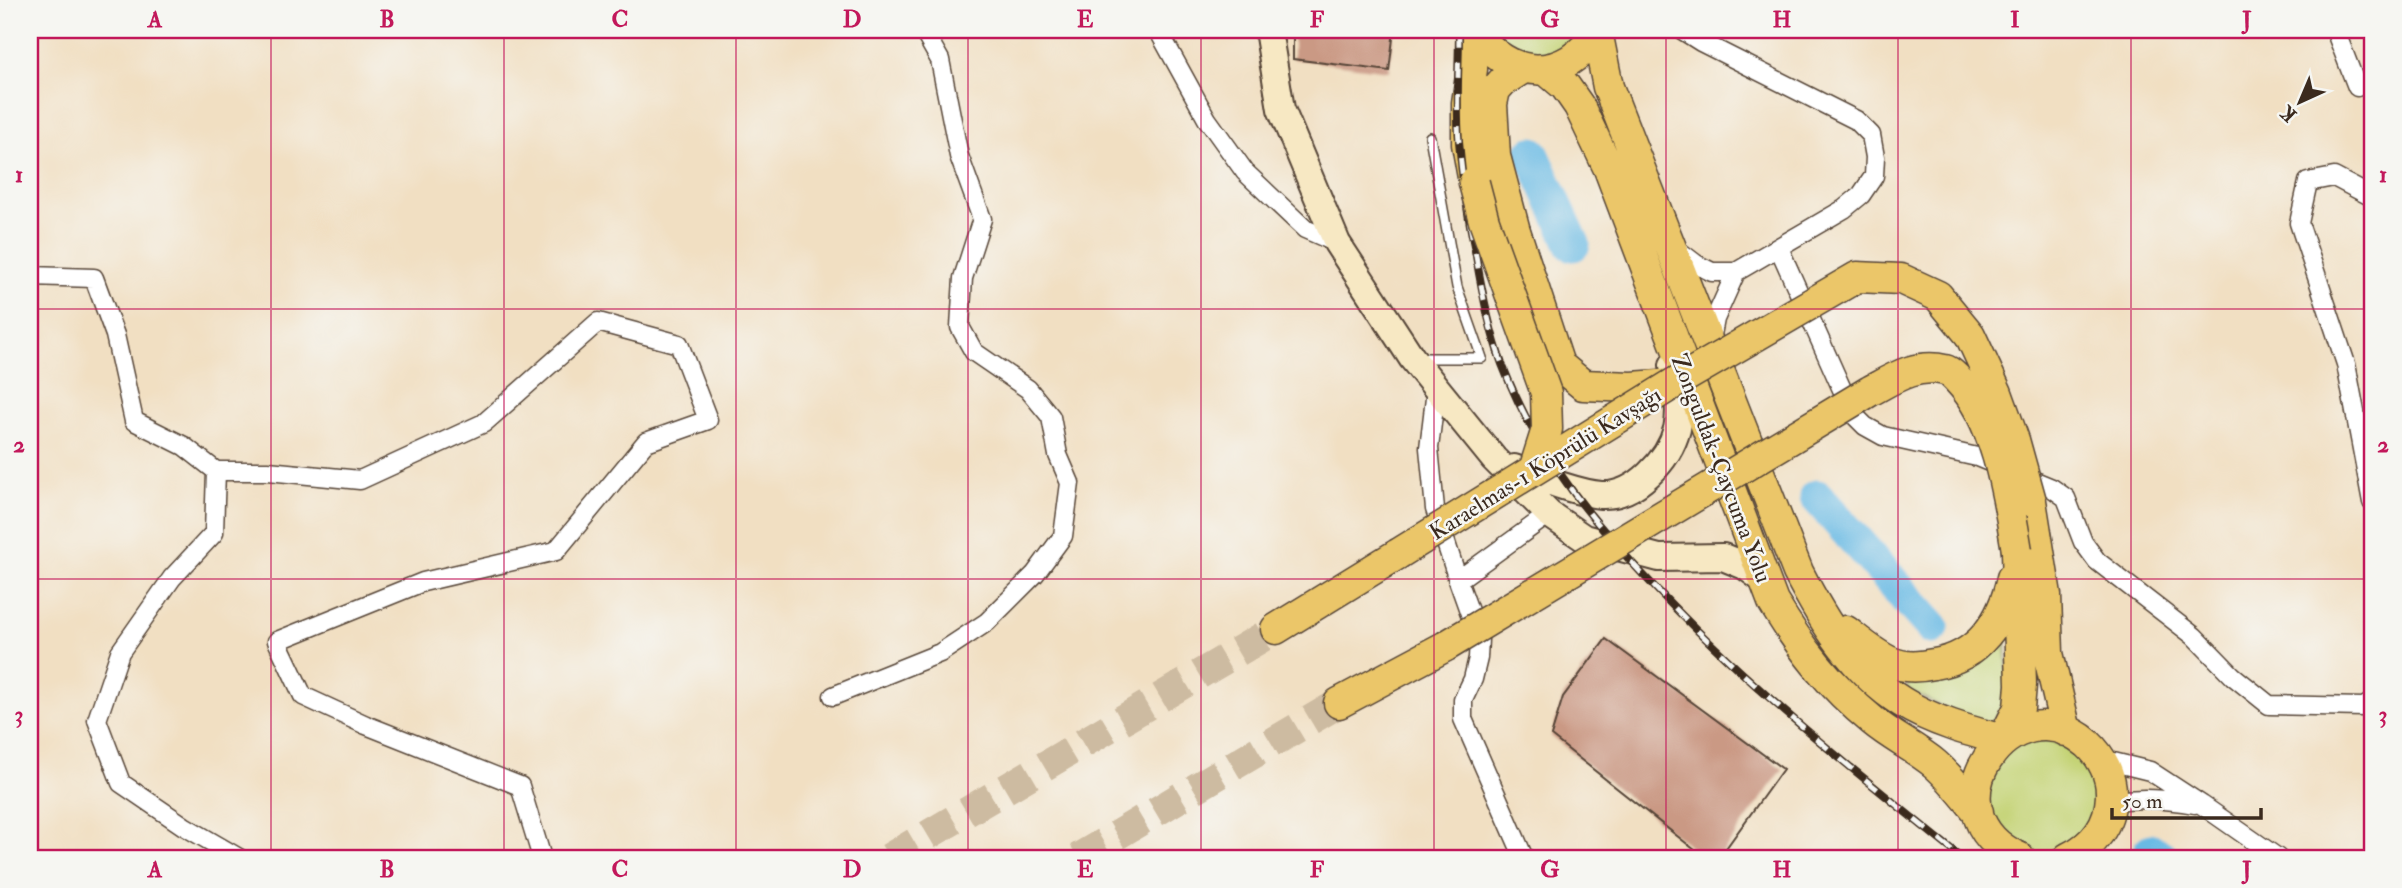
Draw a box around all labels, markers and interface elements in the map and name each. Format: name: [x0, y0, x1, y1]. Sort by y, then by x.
text: A: [147, 5, 163, 34]
text: B: [379, 5, 395, 34]
text: C: [612, 5, 628, 34]
text: D: [843, 5, 861, 34]
text: E: [1077, 5, 1094, 34]
text: F: [1310, 5, 1325, 34]
text: G: [1540, 5, 1560, 34]
text: H: [1773, 5, 1792, 34]
text: I: [2010, 5, 2020, 34]
text: J: [2241, 5, 2252, 35]
north arrow: [2266, 66, 2336, 136]
text: K: [2275, 100, 2302, 127]
text: 1: [15, 160, 23, 189]
text: 1: [2379, 160, 2387, 189]
street label: Zonguldak-Çaycuma Yolu: [1665, 350, 1779, 587]
street label: Karaelmas-1 Köprülü Kavşağı: [1424, 380, 1667, 548]
text: 2: [13, 430, 25, 459]
text: 2: [2377, 430, 2389, 459]
text: 3: [15, 700, 23, 729]
text: 3: [2379, 700, 2387, 729]
scale bar: [2112, 776, 2260, 820]
text: 50 m: [2122, 788, 2163, 815]
text: A: [147, 855, 163, 884]
text: B: [379, 855, 395, 884]
text: C: [612, 855, 628, 884]
text: D: [843, 855, 861, 884]
text: E: [1077, 855, 1094, 884]
text: F: [1310, 855, 1325, 884]
text: G: [1540, 855, 1560, 884]
text: H: [1773, 855, 1792, 884]
text: I: [2010, 855, 2020, 884]
text: J: [2241, 855, 2252, 885]

